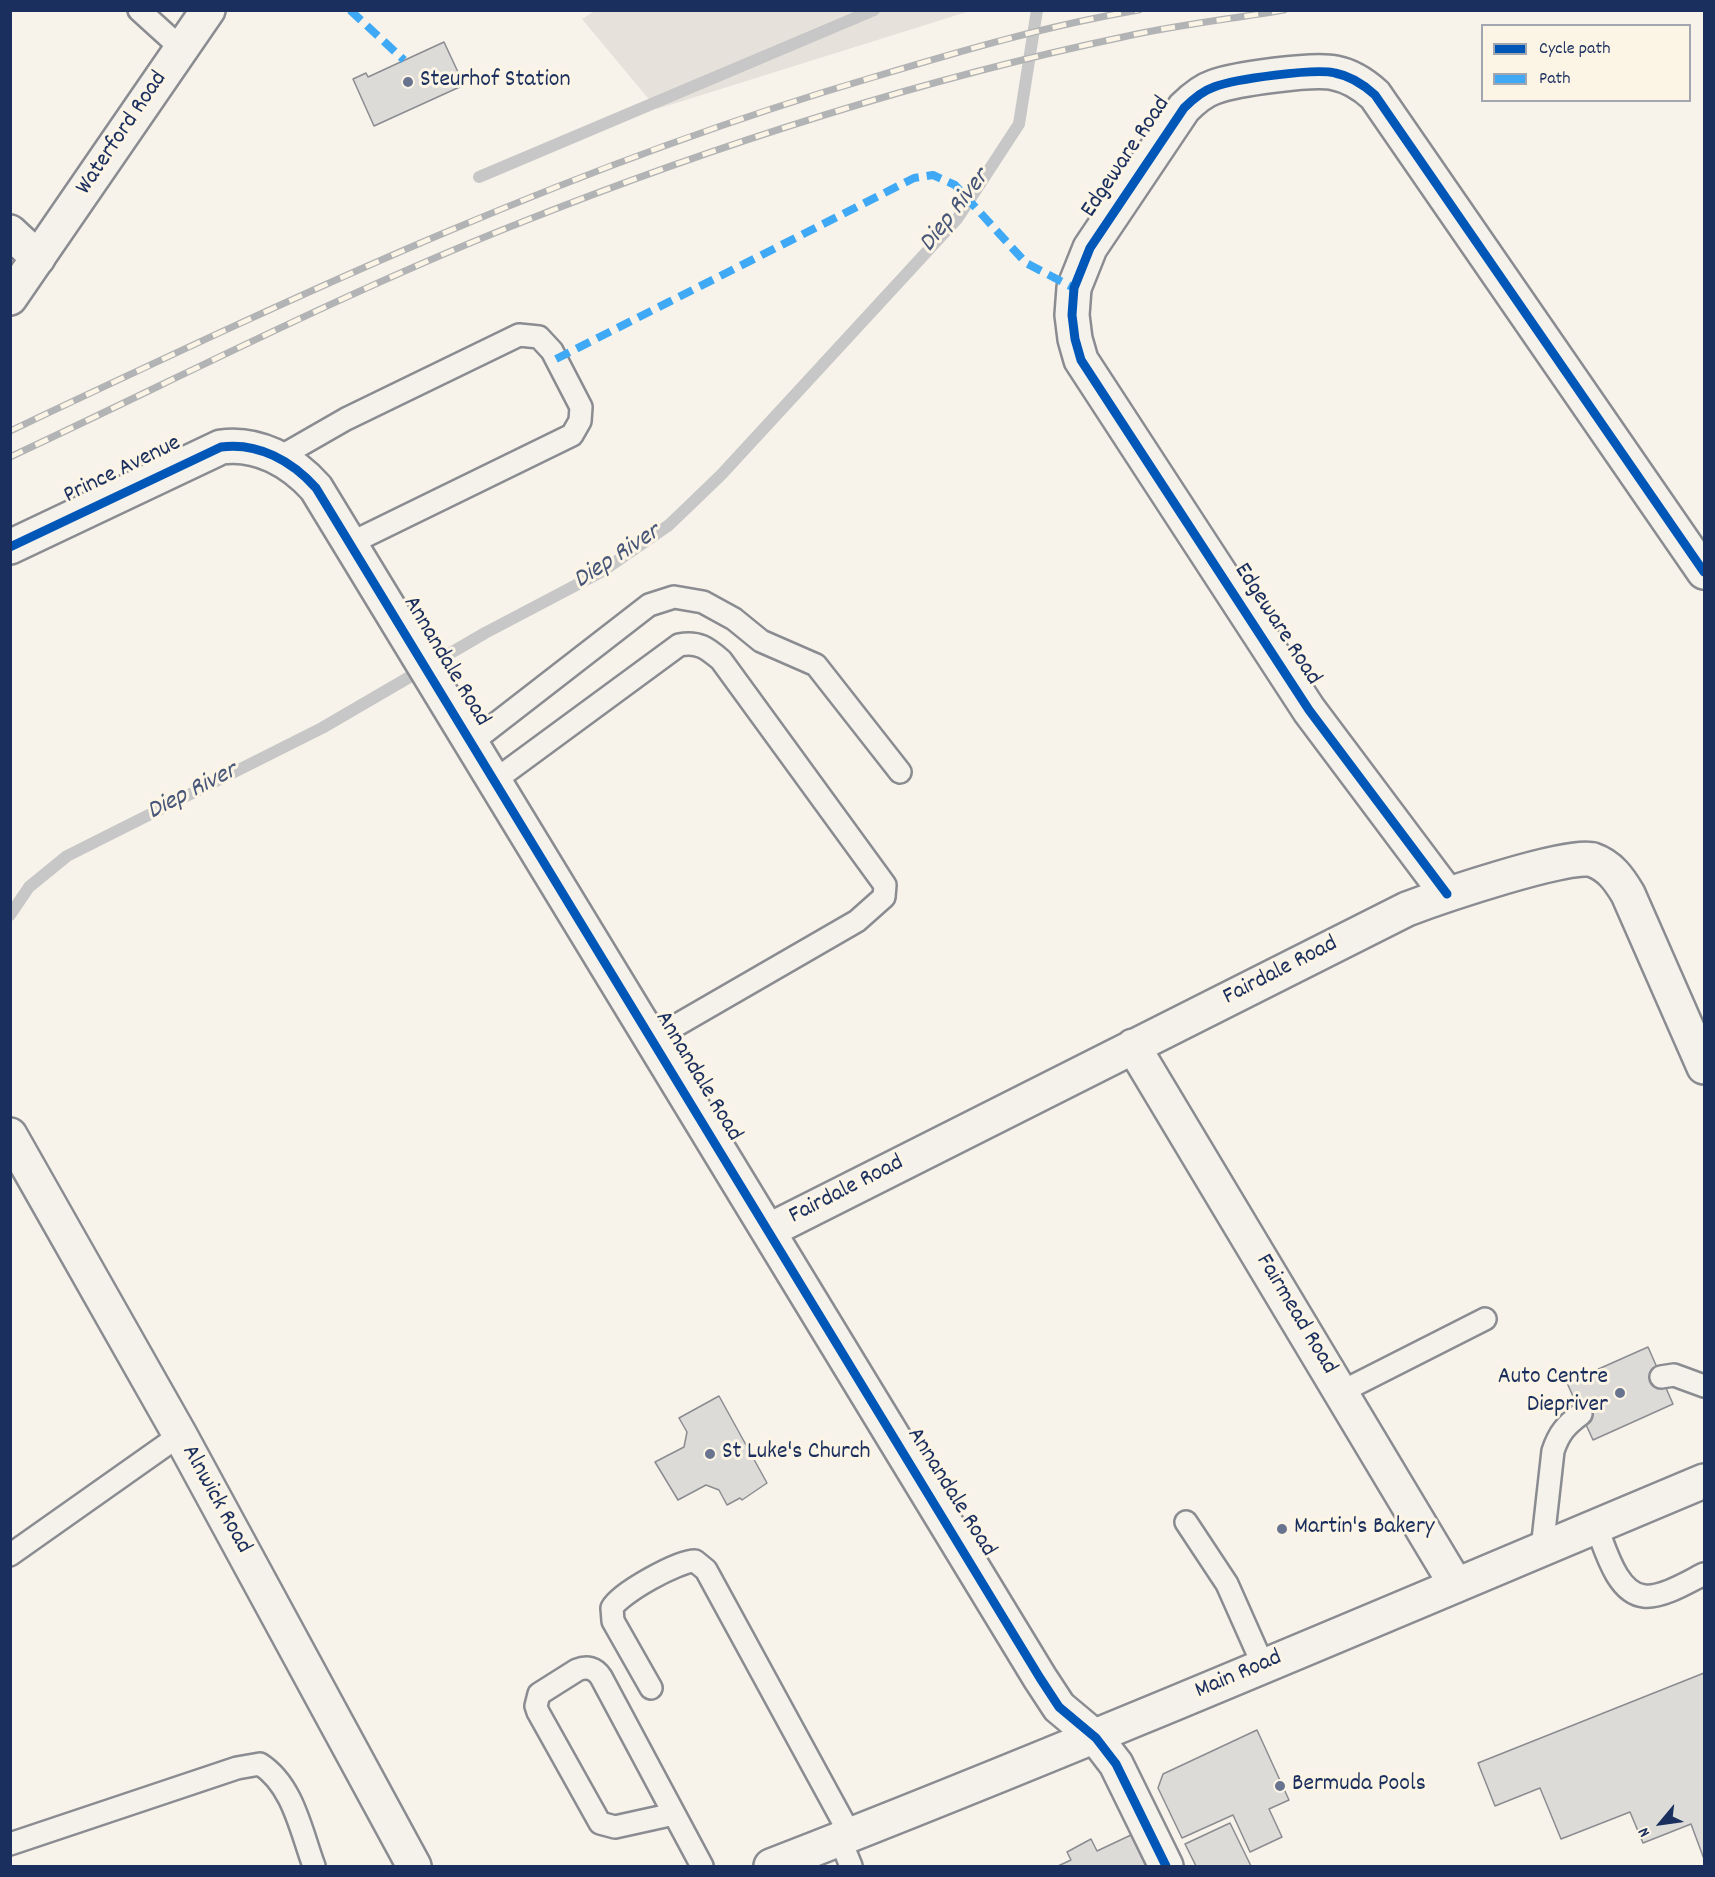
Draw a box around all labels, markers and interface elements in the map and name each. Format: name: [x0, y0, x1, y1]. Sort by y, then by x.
legend: [1481, 24, 1691, 102]
text: Cycle path: [1539, 37, 1610, 62]
street label: Waterford Road: [71, 67, 175, 201]
text: Path: [1539, 67, 1571, 92]
place label: Steurhof Station: [420, 68, 571, 96]
marker: Steurhof Station: [401, 75, 415, 89]
street label: Edgeware Road: [1076, 92, 1178, 224]
water label: Diep River: [914, 164, 998, 260]
street label: Prince Avenue: [60, 430, 186, 512]
water label: Diep River: [569, 519, 667, 597]
street label: Edgeware Road: [1226, 559, 1326, 691]
street label: Annandale Road: [395, 592, 495, 732]
water label: Diep River: [143, 757, 243, 829]
street label: Fairdale Road: [1219, 931, 1343, 1013]
street label: Annandale Road: [647, 1007, 747, 1147]
street label: Fairdale Road: [785, 1150, 909, 1232]
street label: Fairmead Road: [1248, 1250, 1342, 1380]
place label: Auto Centre Diepriver: [1498, 1365, 1608, 1421]
marker: Auto Centre Diepriver: [1613, 1386, 1627, 1400]
street label: Annandale Road: [899, 1423, 1001, 1563]
place label: St Luke's Church: [722, 1440, 871, 1468]
street label: Alnwick Road: [173, 1441, 257, 1559]
marker: St Luke's Church: [703, 1447, 717, 1461]
place label: Martin's Bakery: [1294, 1515, 1435, 1543]
marker: Martin's Bakery: [1275, 1522, 1289, 1536]
street label: Main Road: [1191, 1645, 1287, 1707]
place label: Bermuda Pools: [1292, 1772, 1426, 1800]
marker: Bermuda Pools: [1273, 1779, 1287, 1793]
north arrow: [1631, 1793, 1691, 1853]
text: N: [1633, 1823, 1657, 1841]

